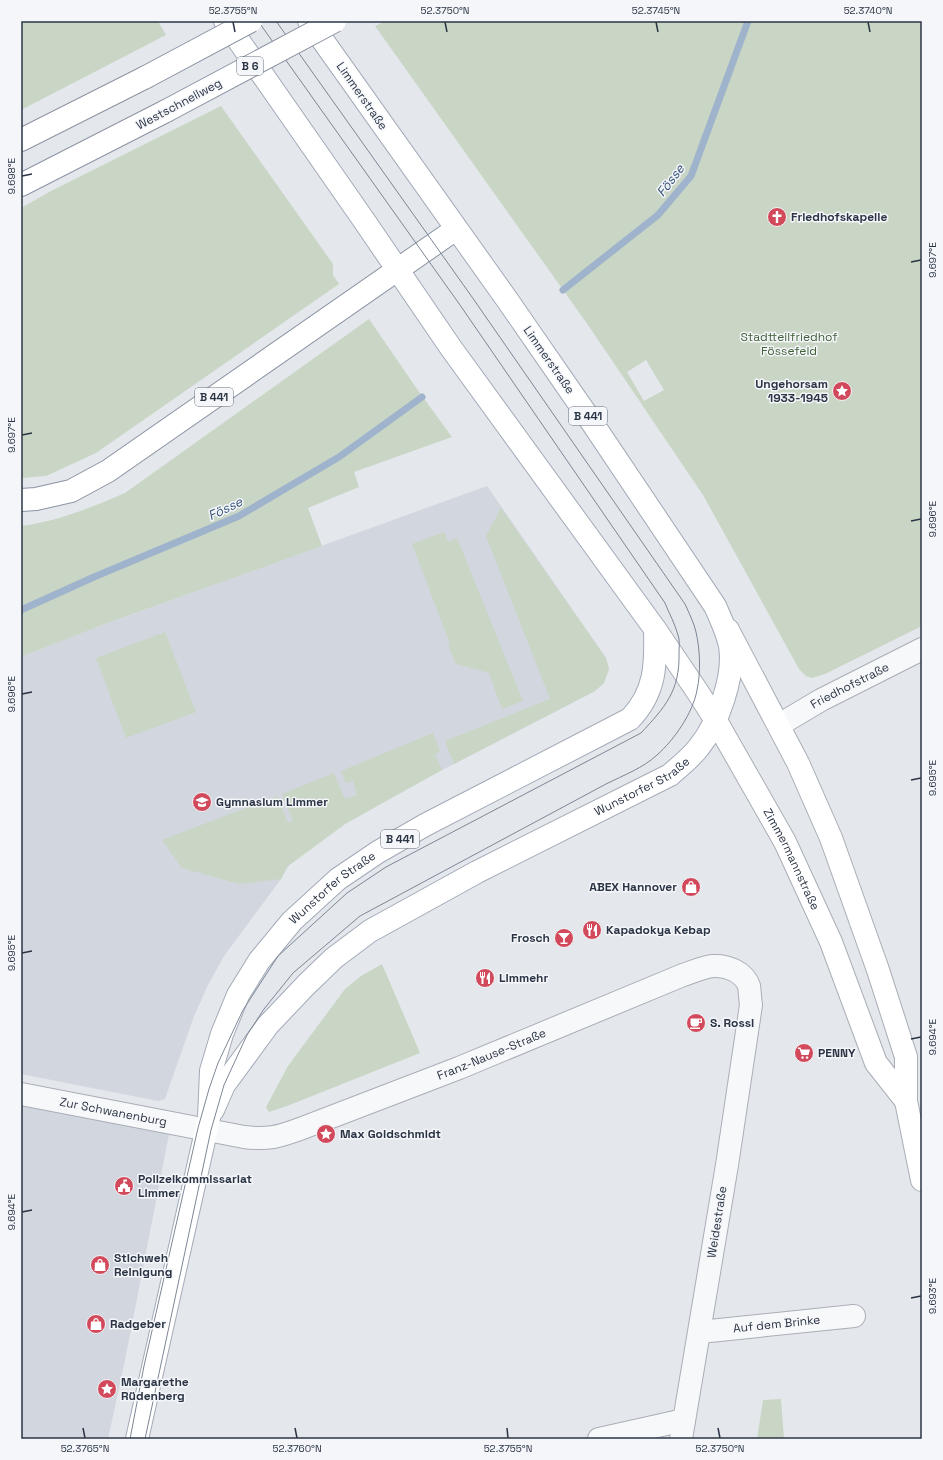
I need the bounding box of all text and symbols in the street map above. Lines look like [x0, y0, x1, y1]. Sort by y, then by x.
text: 52.3755°N [209, 4, 257, 17]
text: 52.3750°N [421, 4, 470, 17]
text: 52.3745°N [632, 4, 680, 17]
text: 52.3740°N [844, 4, 892, 17]
road number: B 6 [237, 57, 263, 75]
street label: Limmerstraße [333, 59, 391, 133]
street label: Westschnellweg [133, 75, 225, 133]
text: 9.698°E [5, 157, 18, 194]
water label: Fösse [653, 160, 689, 200]
church icon: Friedhofskapelle [766, 206, 788, 228]
place label: Friedhofskapelle [791, 209, 887, 225]
text: 9.697°E [926, 242, 939, 278]
street label: Limmerstraße [520, 323, 578, 397]
park label: Stadtteilfriedhof Fössefeld [740, 329, 838, 359]
place label: Ungehorsam 1933-1945 [755, 376, 828, 406]
place icon: Ungehorsam 1933-1945 [831, 380, 853, 402]
road number: B 441 [195, 388, 233, 406]
road number: B 441 [569, 407, 607, 425]
text: 9.697°E [5, 417, 18, 453]
water label: Fösse [205, 492, 246, 524]
text: 9.696°E [926, 500, 939, 537]
street label: Friedhofstraße [807, 659, 892, 712]
text: 9.696°E [5, 675, 18, 712]
street label: Wunstorfer Straße [592, 754, 693, 820]
text: 9.695°E [926, 760, 939, 796]
school or university icon: Gymnasium Limmer [191, 791, 213, 813]
place label: Gymnasium Limmer [216, 794, 328, 810]
street label: Zimmermannstraße [759, 805, 823, 913]
road number: B 441 [381, 830, 419, 848]
street label: Wunstorfer Straße [286, 848, 379, 928]
shop icon: ABEX Hannover [680, 876, 702, 898]
place label: ABEX Hannover [589, 879, 677, 895]
restaurant icon: Kapadokya Kebap [581, 919, 603, 941]
place label: Kapadokya Kebap [606, 922, 711, 938]
bar icon: Frosch [553, 927, 575, 949]
place label: Frosch [511, 930, 550, 946]
text: 9.695°E [5, 935, 18, 971]
restaurant icon: Limmehr [474, 967, 496, 989]
place label: Limmehr [499, 970, 549, 986]
cafe icon: S. Rossi [685, 1012, 707, 1034]
place label: S. Rossi [710, 1015, 754, 1031]
text: 9.694°E [926, 1018, 939, 1055]
street label: Franz-Nause-Straße [435, 1025, 548, 1084]
supermarket icon: PENNY [793, 1042, 815, 1064]
place label: PENNY [818, 1045, 856, 1061]
street label: Zur Schwanenburg [58, 1094, 168, 1130]
place icon: Max Goldschmidt [315, 1123, 337, 1145]
place label: Max Goldschmidt [340, 1126, 441, 1142]
place label: Polizeikommissariat Limmer [138, 1171, 252, 1201]
public building icon: Polizeikommissariat Limmer [113, 1175, 135, 1197]
street label: Weidestraße [703, 1185, 731, 1259]
text: 9.694°E [5, 1193, 18, 1230]
place label: Stichweh Reinigung [114, 1250, 172, 1280]
shop icon: Stichweh Reinigung [89, 1254, 111, 1276]
text: 9.693°E [926, 1278, 939, 1314]
street label: Auf dem Brinke [732, 1312, 821, 1337]
shop icon: Radgeber [85, 1313, 107, 1335]
place label: Radgeber [110, 1316, 166, 1332]
place label: Margarethe Rüdenberg [121, 1374, 189, 1404]
place icon: Margarethe Rüdenberg [96, 1378, 118, 1400]
text: 52.3765°N [61, 1442, 109, 1455]
text: 52.3760°N [272, 1442, 322, 1455]
text: 52.3755°N [484, 1442, 532, 1455]
text: 52.3750°N [696, 1442, 745, 1455]

